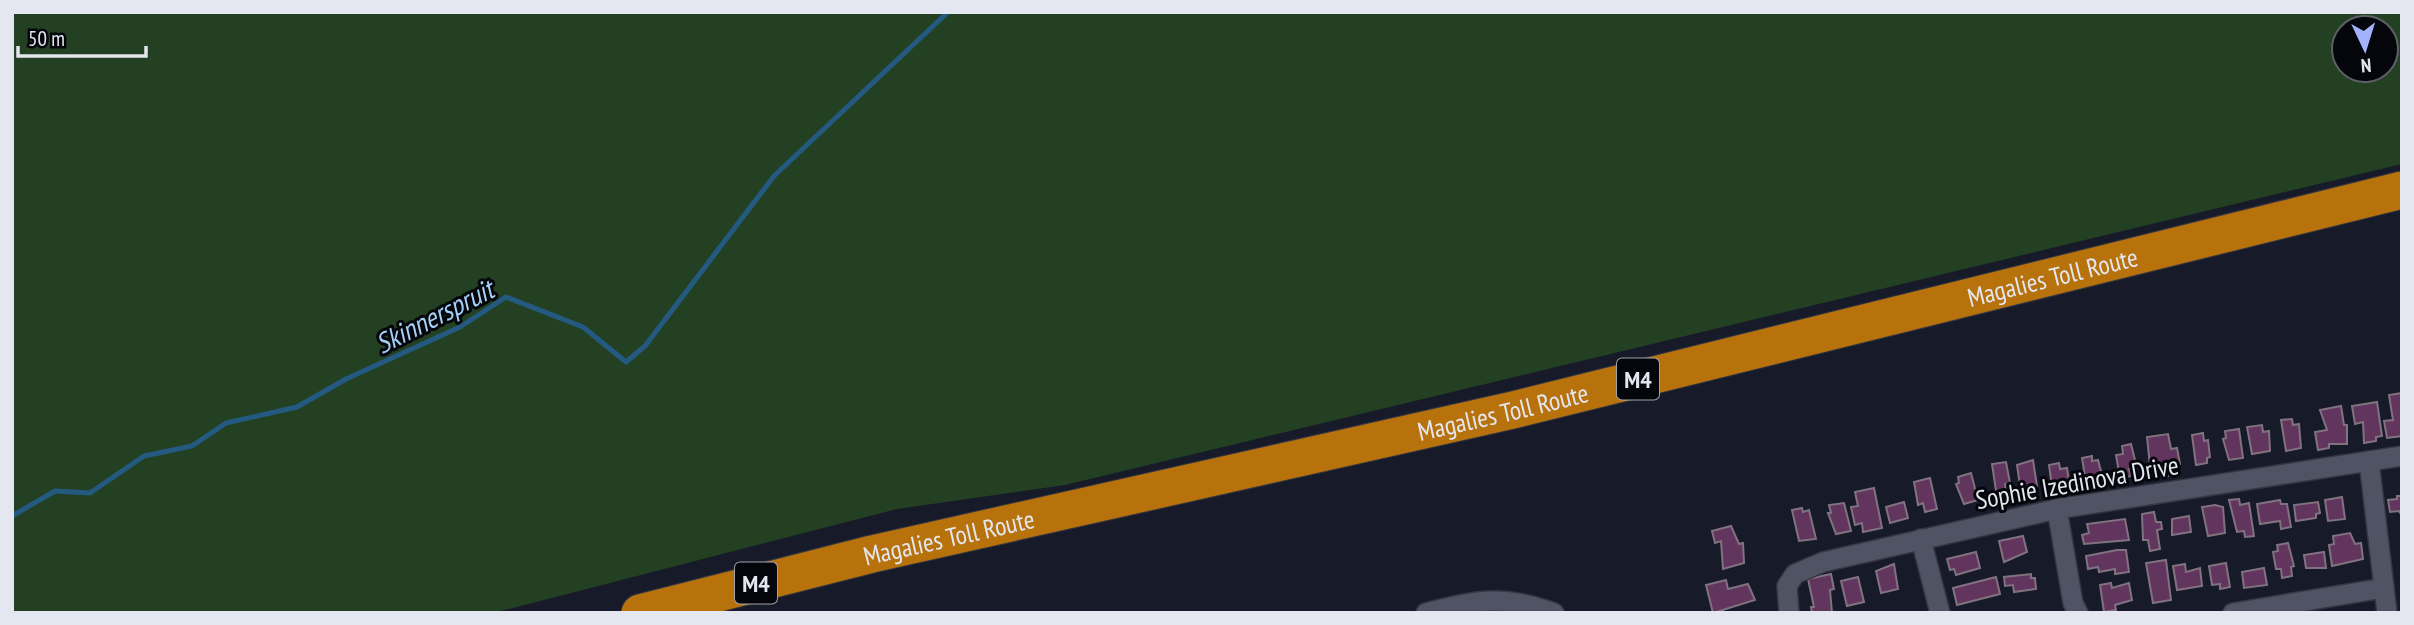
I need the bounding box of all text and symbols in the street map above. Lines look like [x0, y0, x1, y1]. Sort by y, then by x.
scale bar [18, 14, 145, 58]
north arrow [2330, 14, 2400, 84]
text: 50 m [28, 25, 65, 52]
text: N [2360, 54, 2372, 78]
street label: Magalies Toll Route [1964, 240, 2141, 313]
water label: Skinnerspruit [369, 269, 502, 362]
road number: M4 [1617, 358, 1659, 400]
street label: Magalies Toll Route [1414, 376, 1591, 447]
street label: Sophie Izedinova Drive [1973, 448, 2181, 516]
street label: Magalies Toll Route [860, 502, 1037, 572]
road number: M4 [735, 562, 777, 604]

